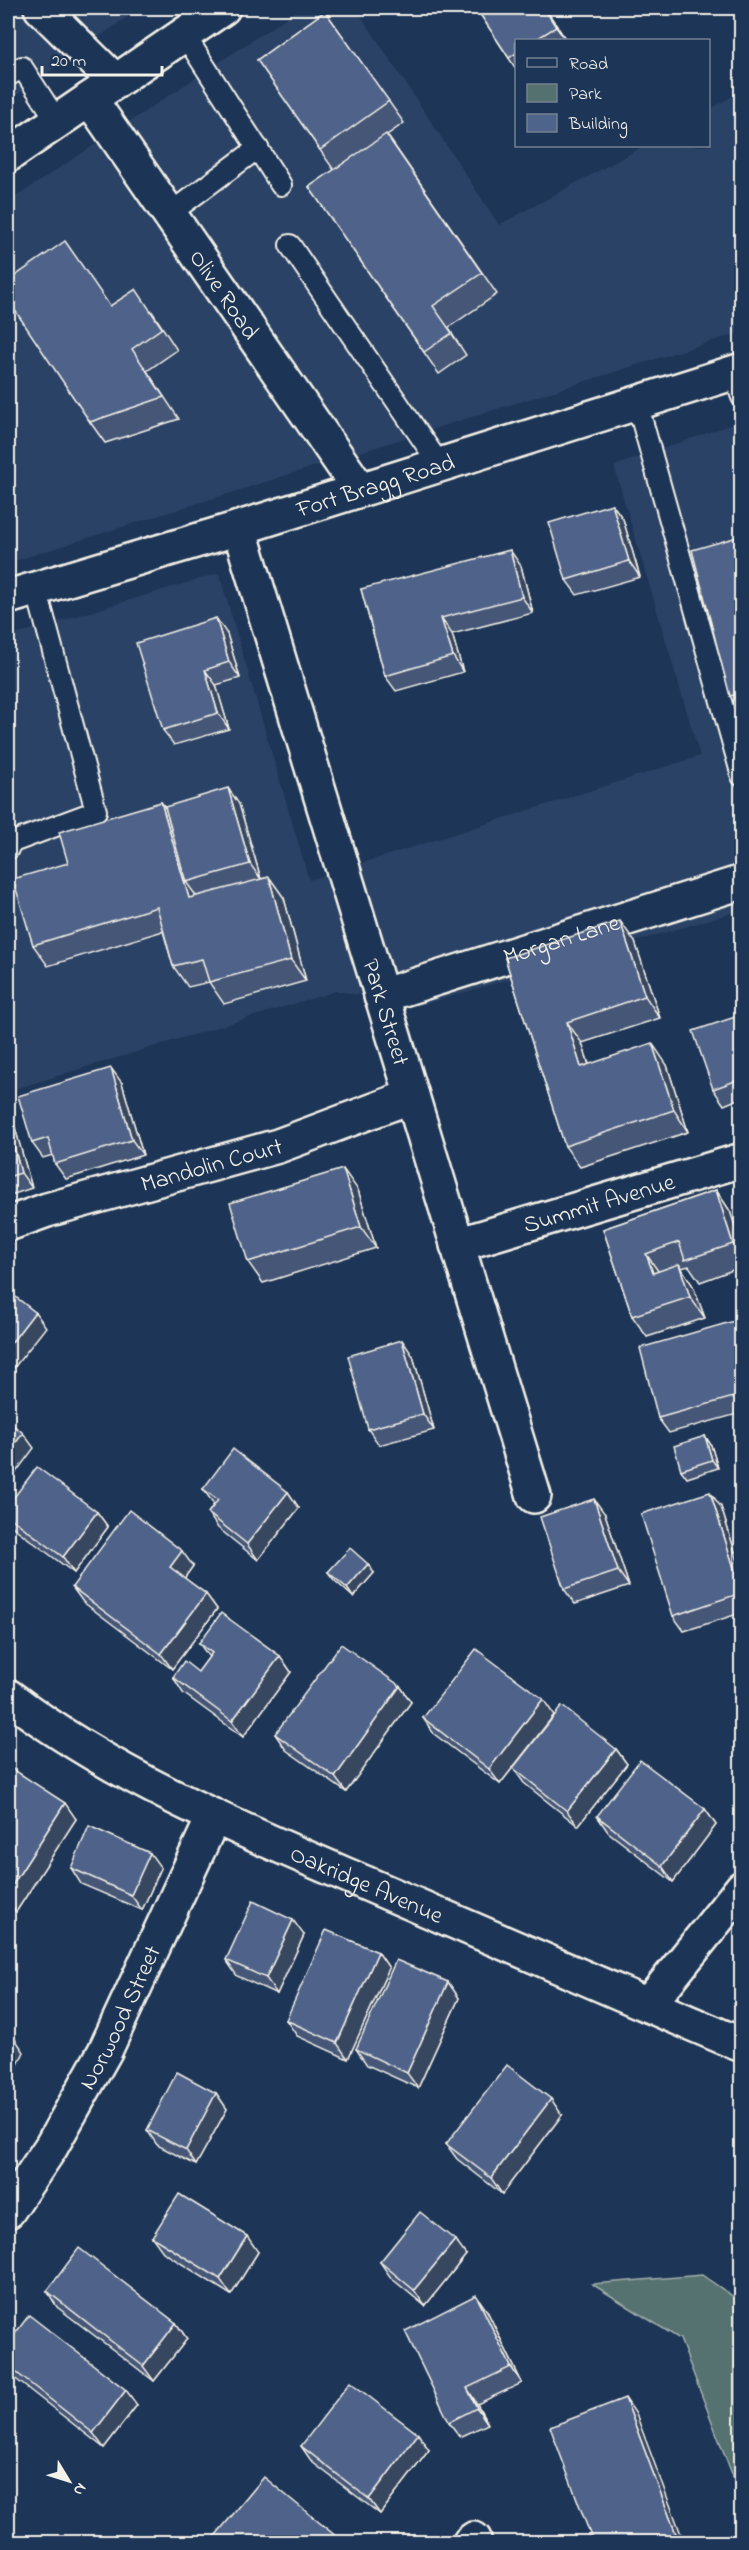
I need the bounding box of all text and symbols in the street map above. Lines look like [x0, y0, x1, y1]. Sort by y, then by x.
scale bar [42, 39, 162, 77]
legend [515, 39, 710, 147]
text: 20 m [51, 49, 86, 75]
text: Road [569, 52, 608, 78]
text: Park [569, 82, 602, 108]
text: Building [568, 112, 628, 139]
street label: Olive Road [179, 243, 267, 348]
street label: Fort Bragg Road [292, 446, 460, 529]
street label: Morgan Lane [499, 907, 625, 976]
street label: Park Street [351, 955, 417, 1070]
street label: Mandolin Court [137, 1131, 287, 1203]
street label: Summit Avenue [520, 1166, 680, 1244]
street label: Oakridge Avenue [284, 1838, 448, 1935]
street label: Norwood Street [72, 1940, 172, 2097]
north arrow [39, 2451, 99, 2511]
text: N [66, 2477, 92, 2501]

